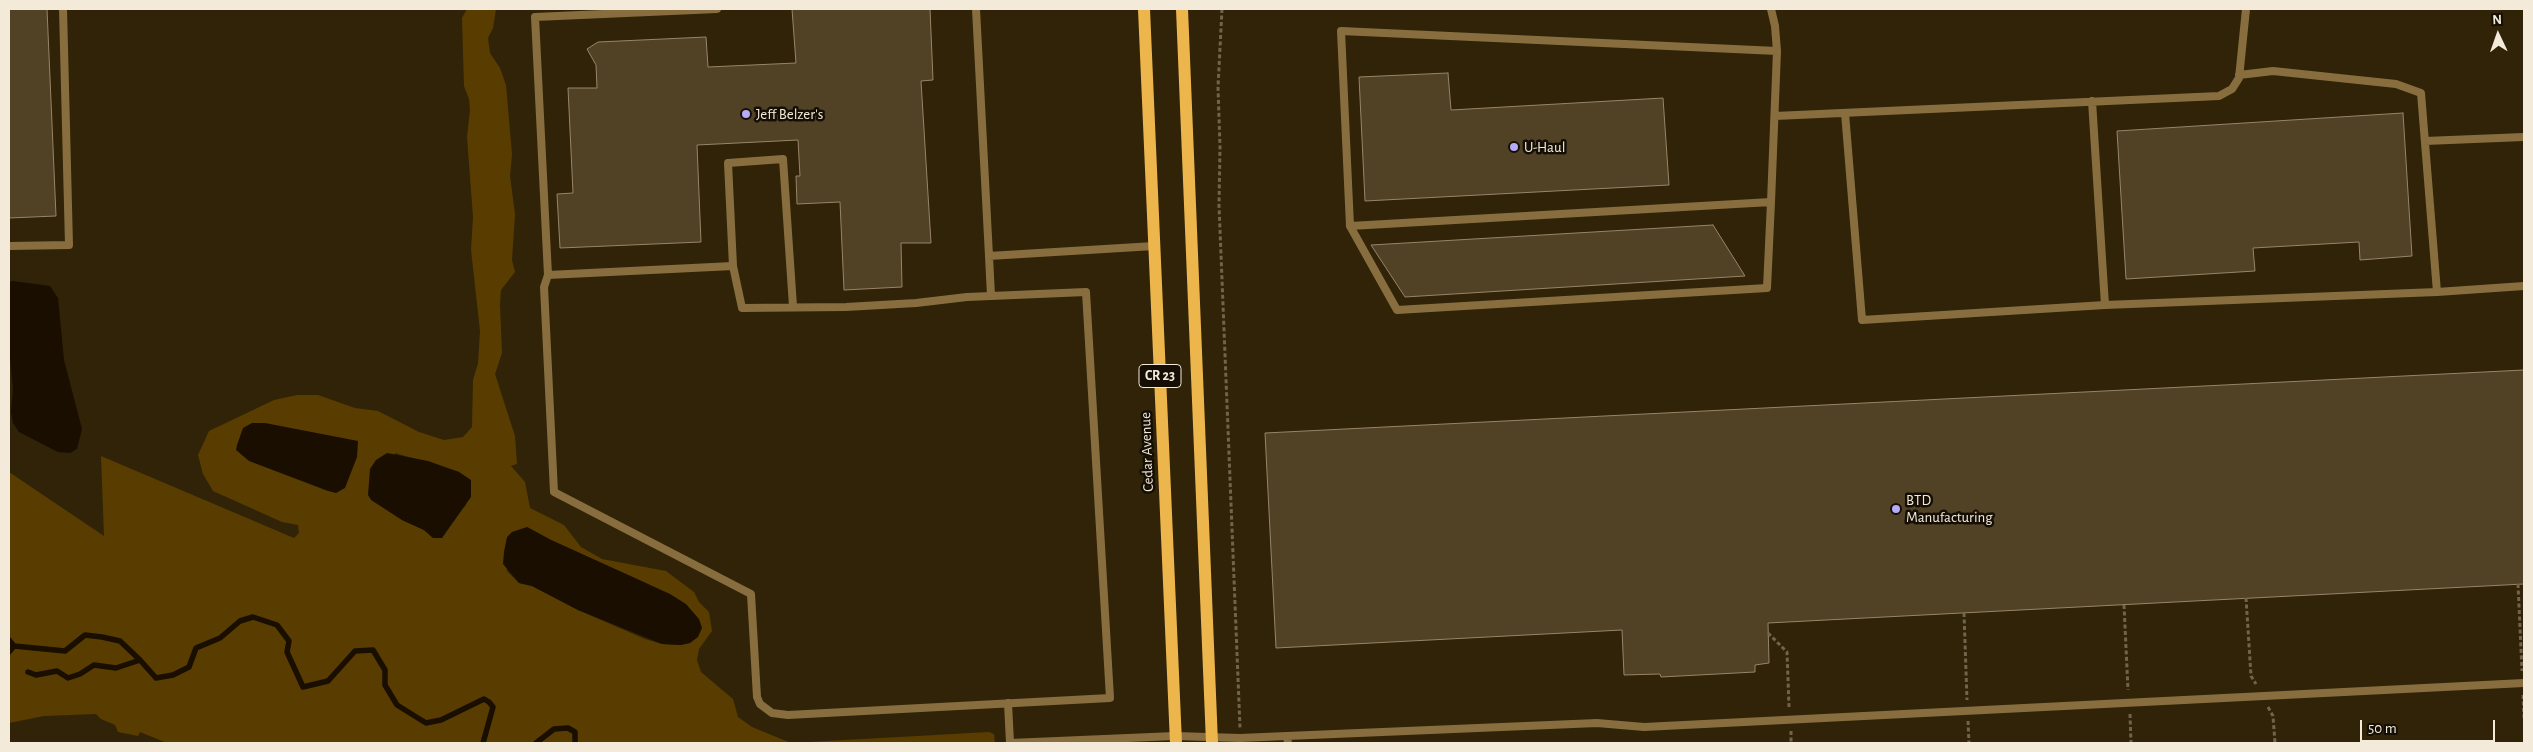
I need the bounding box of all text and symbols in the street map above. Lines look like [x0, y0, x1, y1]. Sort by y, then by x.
north arrow [2473, 10, 2523, 60]
text: N [2492, 13, 2502, 27]
place label: Jeff Belzer's [756, 105, 823, 123]
marker: Jeff Belzer's [740, 108, 752, 120]
place label: U-Haul [1524, 138, 1565, 156]
marker: U-Haul [1508, 141, 1520, 153]
road number: CR 23 [1139, 364, 1181, 388]
street label: Cedar Avenue [1137, 412, 1157, 492]
place label: BTD Manufacturing [1906, 491, 1993, 526]
marker: BTD Manufacturing [1890, 503, 1902, 515]
scale bar [2363, 710, 2498, 742]
text: 50 m [2368, 721, 2397, 736]

